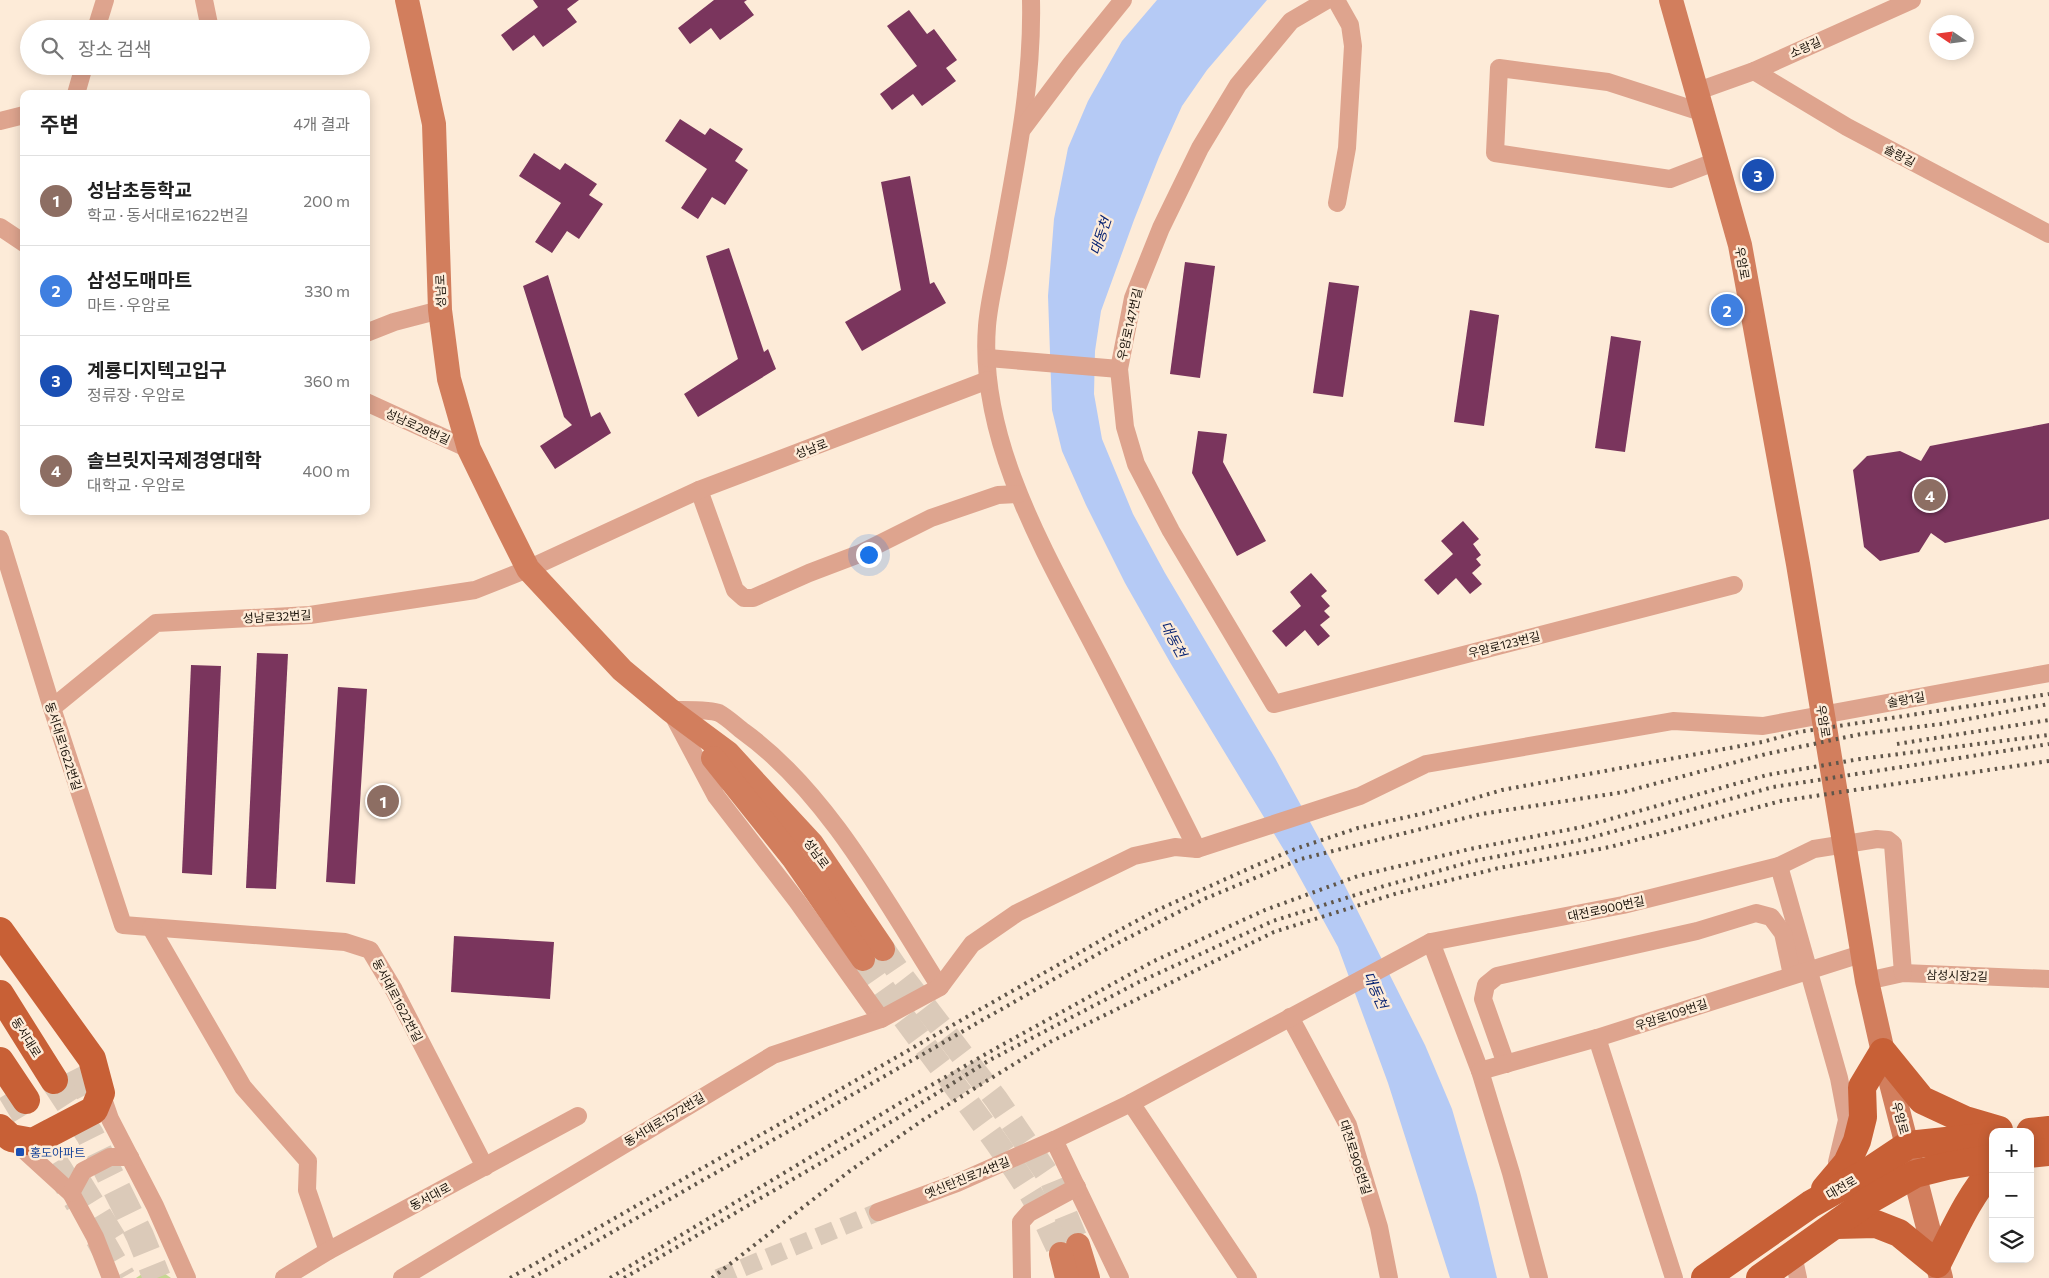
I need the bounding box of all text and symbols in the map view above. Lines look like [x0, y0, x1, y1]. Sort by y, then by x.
north arrow [1929, 15, 1974, 60]
search box [20, 20, 370, 75]
icon: search [38, 34, 66, 62]
street label: 소랑길 [1787, 34, 1823, 60]
text: 장소 검색 [78, 37, 152, 60]
text: 주변 [40, 111, 79, 136]
text: 4개 결과 [293, 114, 350, 133]
street label: 솔랑길 [1882, 141, 1918, 169]
pin: 3 [1742, 156, 1774, 194]
text: 성남초등학교 [87, 178, 192, 201]
text: 1 [52, 191, 60, 210]
text: 200 m [303, 191, 350, 210]
text: 학교 · 동서대로1622번길 [87, 205, 249, 224]
water label: 대동천 [1086, 214, 1114, 257]
street label: 우암로 [1733, 245, 1753, 281]
text: 삼성도매마트 [87, 268, 192, 291]
street label: 성남로 [432, 274, 448, 308]
text: 2 [51, 281, 61, 300]
text: 330 m [304, 281, 350, 300]
street label: 우암로147번길 [1114, 287, 1144, 361]
pin: 2 [1711, 291, 1743, 329]
text: 마트 · 우암로 [87, 295, 171, 314]
text: 계룡디지텍고입구 [87, 358, 227, 381]
text: 3 [51, 371, 61, 390]
text: 360 m [304, 371, 350, 390]
text: 정류장 · 우암로 [87, 385, 185, 404]
street label: 성남로28번길 [384, 406, 452, 446]
street label: 성남로 [793, 436, 829, 460]
text: 솔브릿지국제경영대학 [87, 448, 262, 471]
text: 4 [51, 461, 61, 480]
text: 400 m [302, 461, 350, 480]
text: 대학교 · 우암로 [87, 475, 185, 494]
pin: 4 [1914, 476, 1946, 514]
your location [856, 542, 882, 568]
street label: 성남로32번길 [242, 607, 312, 625]
water label: 대동천 [1157, 618, 1191, 661]
street label: 우암로123번길 [1466, 628, 1542, 660]
street label: 솔랑1길 [1886, 689, 1926, 709]
street label: 동서대로1622번길 [43, 700, 85, 792]
street label: 우암로 [1814, 704, 1834, 738]
pin: 1 [367, 782, 399, 820]
street label: 성남로 [802, 835, 832, 871]
street label: 대전로900번길 [1566, 893, 1646, 923]
street label: 동서대로1622번길 [370, 956, 426, 1044]
street label: 삼성시장2길 [1926, 967, 1988, 983]
water label: 대동천 [1360, 969, 1392, 1012]
street label: 우암로109번길 [1633, 996, 1709, 1032]
street label: 동서대로 [9, 1015, 45, 1059]
street label: 동서대로1572번길 [621, 1089, 707, 1149]
street label: 우암로 [1890, 1100, 1912, 1136]
street label: 대전로906번길 [1337, 1118, 1375, 1196]
map controls [1989, 1128, 2034, 1263]
button: + [1989, 1128, 2034, 1173]
place label: 홍도아파트 [30, 1145, 85, 1159]
marker: 홍도아파트 [14, 1146, 26, 1158]
street label: 옛신탄진로74번길 [923, 1154, 1011, 1200]
street label: 대전로 [1823, 1173, 1859, 1201]
button: − [1989, 1173, 2034, 1218]
street label: 동서대로 [407, 1179, 453, 1213]
button: layers [1989, 1218, 2034, 1263]

